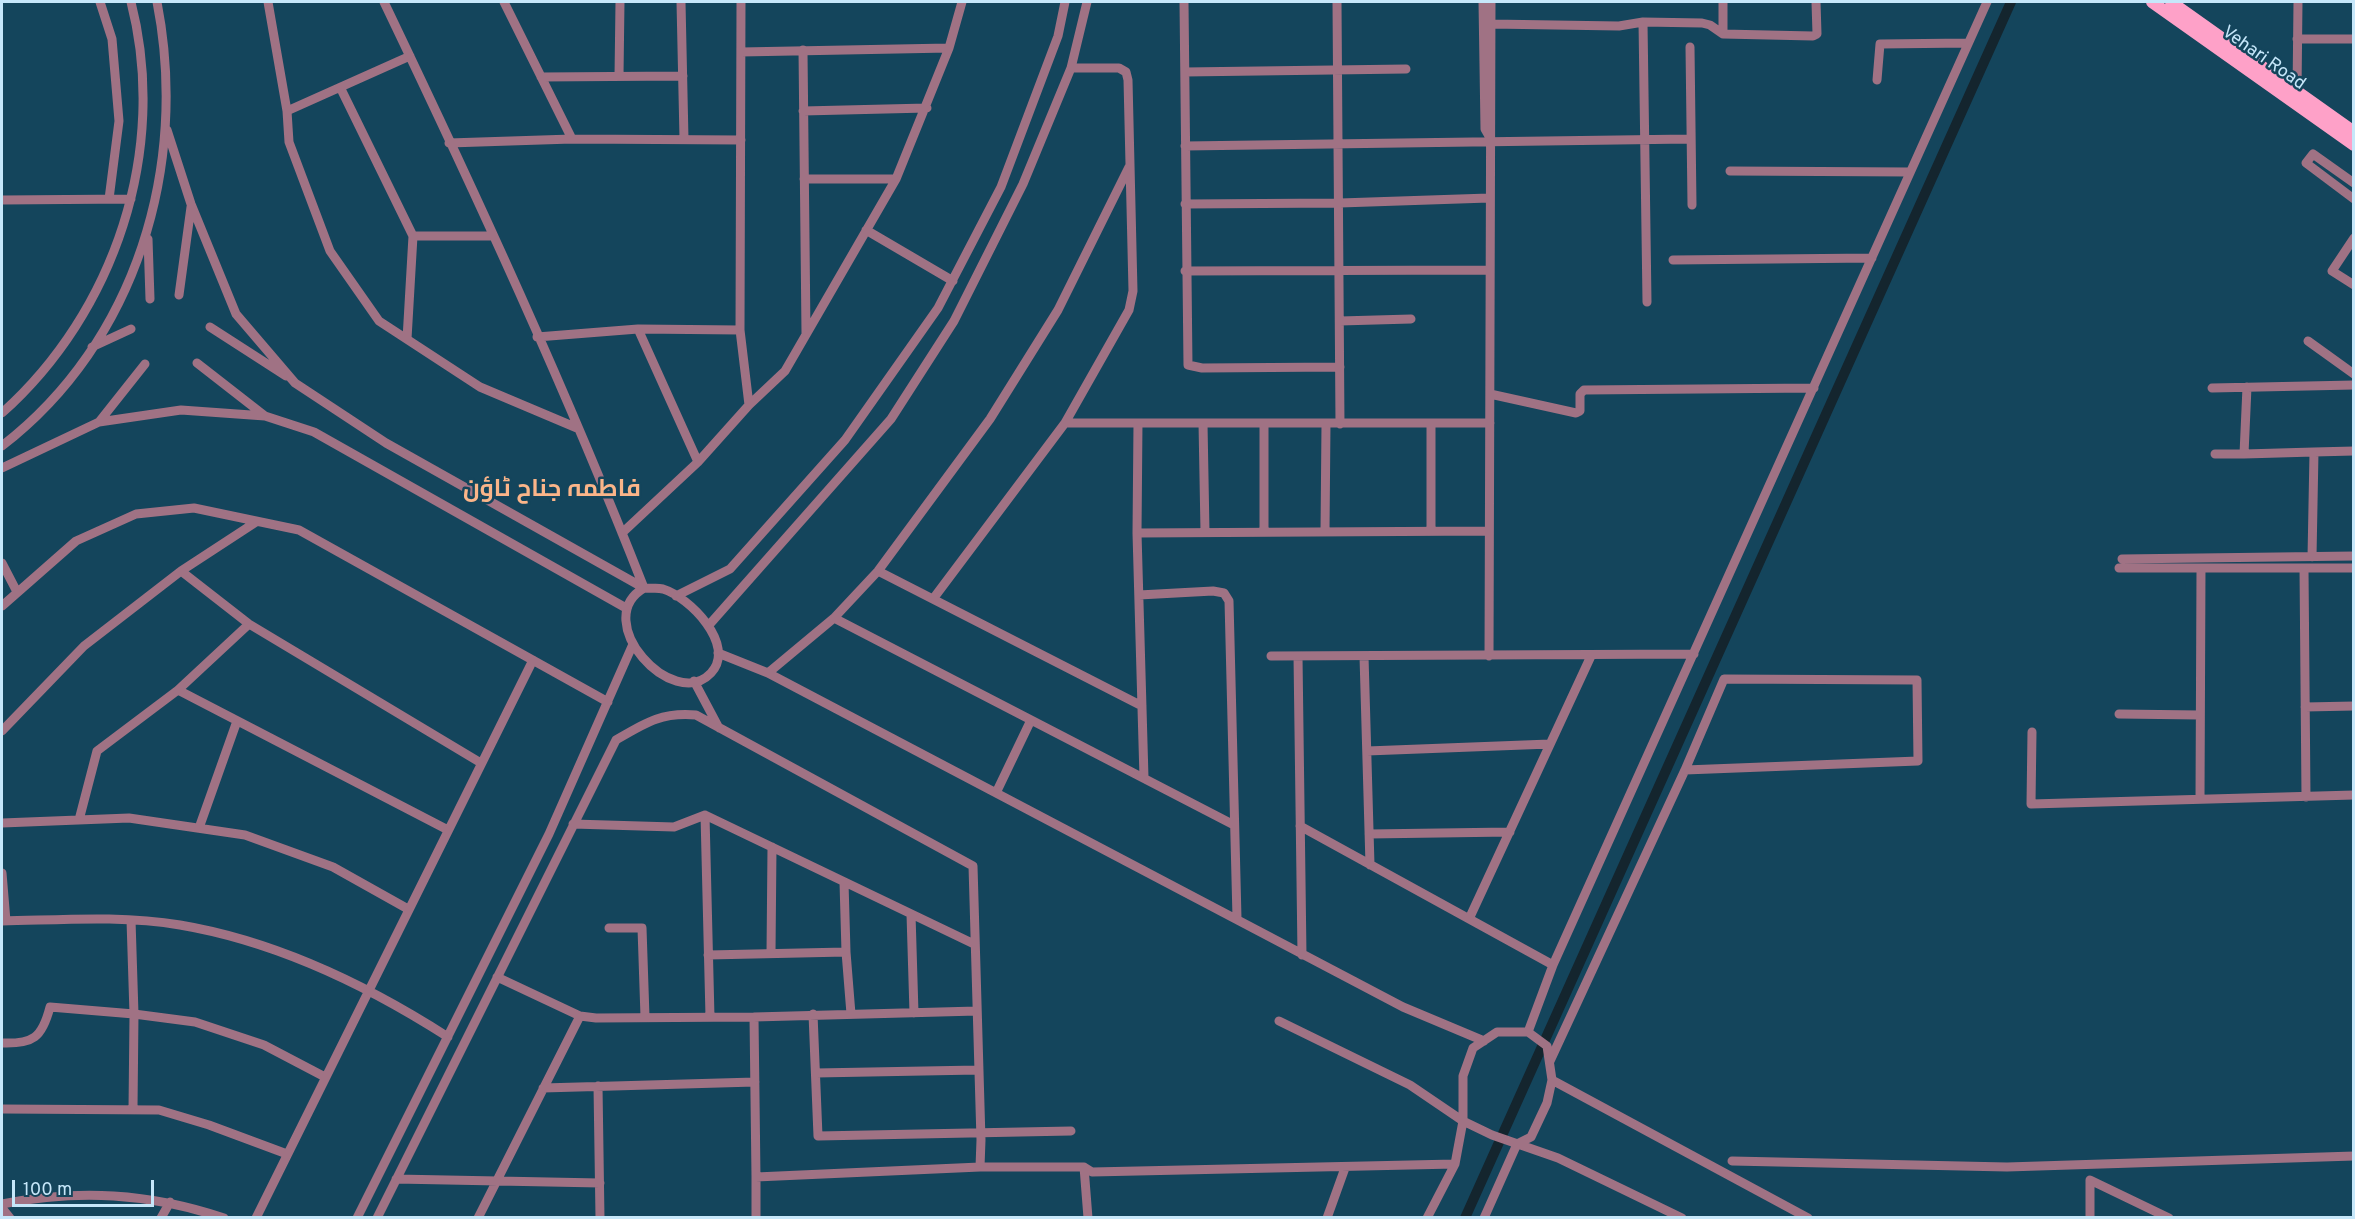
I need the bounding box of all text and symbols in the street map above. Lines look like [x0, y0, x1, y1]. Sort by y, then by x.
street label: Vehari Road [2217, 22, 2309, 96]
district label: فاطمہ جناح ٹاؤن [463, 477, 641, 505]
scale bar [15, 1168, 158, 1206]
text: 100 m [23, 1179, 72, 1202]

